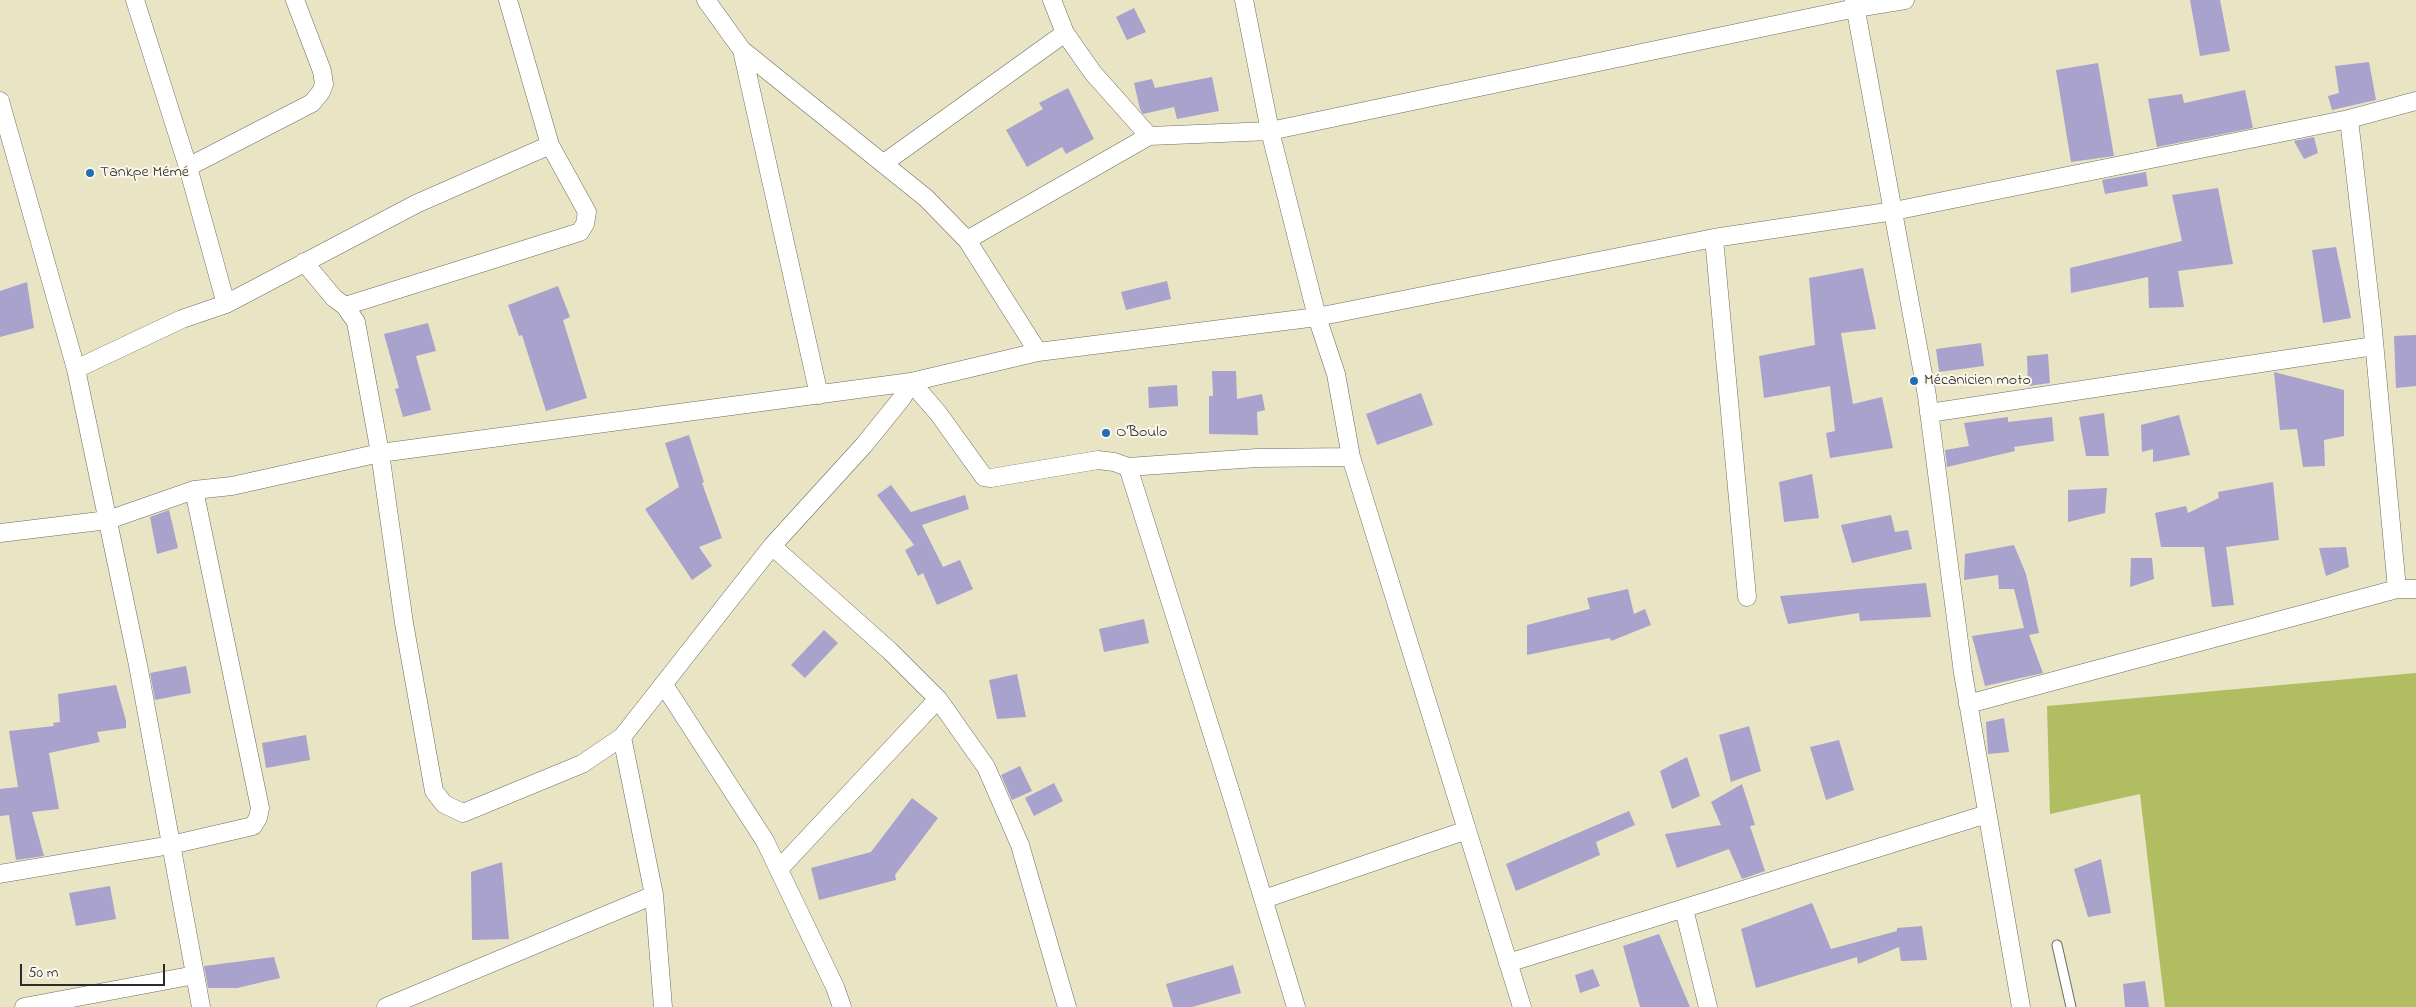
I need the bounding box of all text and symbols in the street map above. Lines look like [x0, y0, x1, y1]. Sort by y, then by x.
place label: Tankpe Mémé [100, 163, 189, 183]
marker: Tankpe Mémé [84, 167, 96, 179]
place label: Mécanicien moto [1924, 371, 2031, 391]
marker: Mécanicien moto [1908, 375, 1920, 387]
place label: O'Boulo [1116, 423, 1167, 443]
marker: O'Boulo [1100, 427, 1112, 439]
scale bar [22, 954, 168, 986]
text: 50 m [28, 962, 58, 984]

